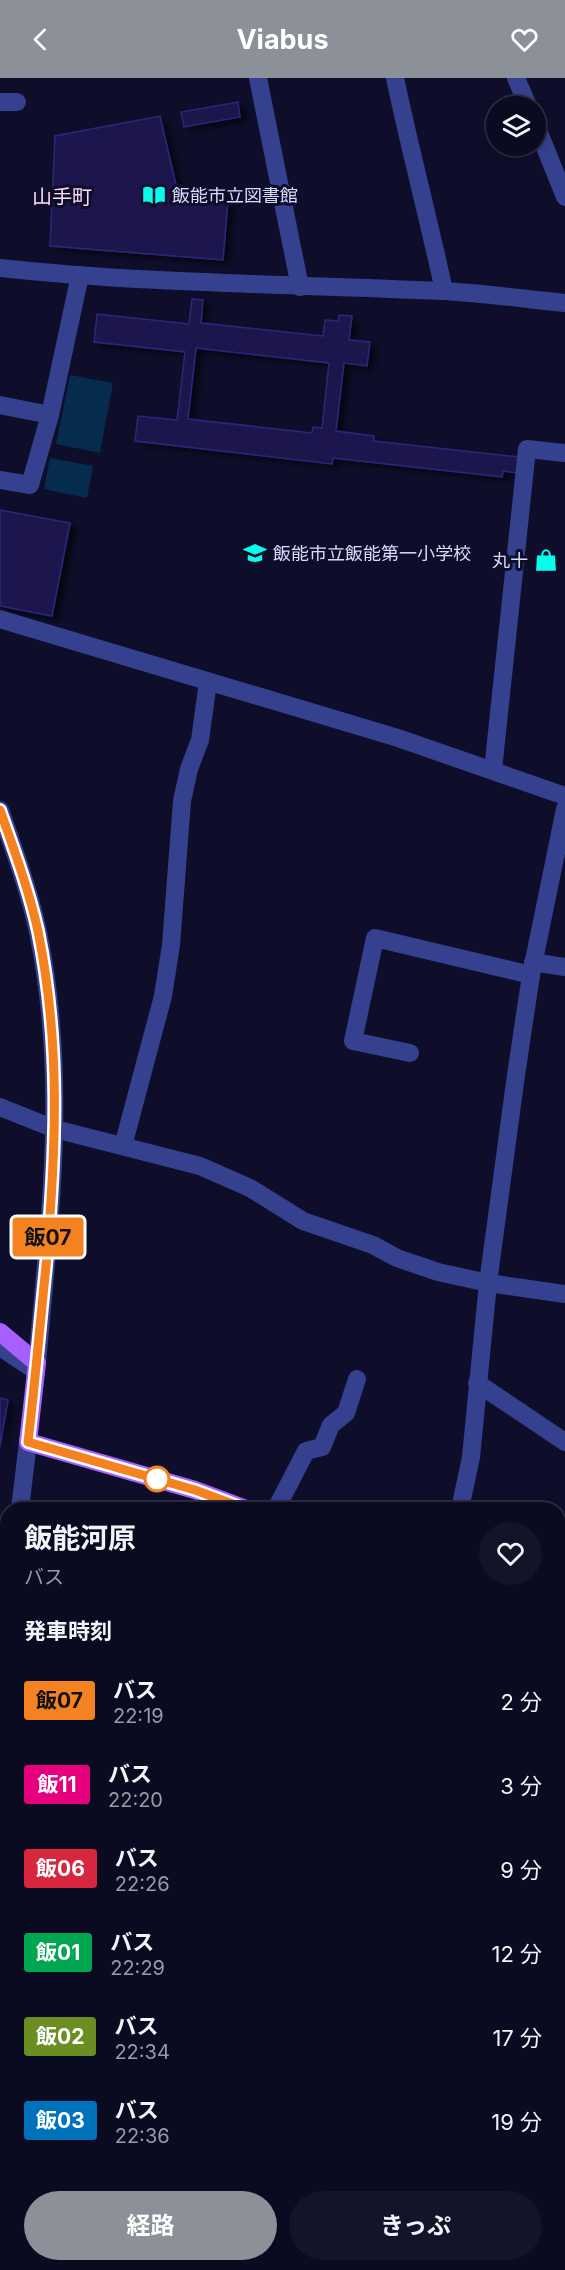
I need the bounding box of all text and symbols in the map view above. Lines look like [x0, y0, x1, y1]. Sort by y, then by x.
icon: back [24, 23, 57, 56]
text: Viabus [236, 23, 329, 56]
icon: heart [508, 23, 541, 56]
map controls [486, 96, 546, 156]
button: layers [486, 96, 546, 156]
library icon: 飯能市立図書館 [141, 182, 167, 208]
district label: 山手町 [32, 185, 92, 209]
place label: 飯能市立図書館 [172, 185, 298, 206]
school or university icon: 飯能市立飯能第一小学校 [242, 540, 268, 566]
place label: 飯能市立飯能第一小学校 [273, 543, 471, 564]
shop icon: 丸十 [533, 547, 559, 573]
place label: 丸十 [492, 550, 528, 571]
line badge: 飯07 [14, 1218, 82, 1256]
text: 飯07 [25, 1225, 71, 1250]
unlabelled marker [144, 1466, 170, 1492]
text: 飯能河原 [24, 1521, 136, 1555]
button: heart [479, 1522, 542, 1585]
text: バス [24, 1565, 64, 1589]
text: 発車時刻 [24, 1618, 112, 1644]
text: バス [113, 1677, 157, 1703]
text: 飯07 [36, 1688, 83, 1713]
text: 2 分 [500, 1689, 542, 1715]
text: 22:19 [113, 1704, 164, 1728]
text: バス [108, 1761, 152, 1787]
text: 飯11 [37, 1772, 77, 1797]
text: 3 分 [500, 1773, 542, 1799]
text: 22:20 [108, 1788, 163, 1812]
text: バス [115, 1845, 159, 1871]
text: 飯06 [36, 1856, 85, 1881]
text: 9 分 [500, 1857, 542, 1883]
text: 22:26 [115, 1872, 170, 1896]
text: バス [110, 1929, 154, 1955]
text: 飯01 [36, 1940, 80, 1965]
text: 12 分 [491, 1941, 542, 1967]
text: 22:29 [110, 1956, 165, 1980]
text: バス [114, 2013, 158, 2039]
text: 飯02 [36, 2024, 84, 2049]
text: 17 分 [492, 2025, 542, 2051]
text: 22:34 [114, 2040, 170, 2064]
text: バス [115, 2097, 159, 2123]
text: 飯03 [36, 2108, 85, 2133]
text: 19 分 [491, 2109, 542, 2135]
text: 22:36 [115, 2124, 170, 2148]
button: 経路 [24, 2191, 277, 2260]
button: きっぷ [289, 2191, 542, 2260]

